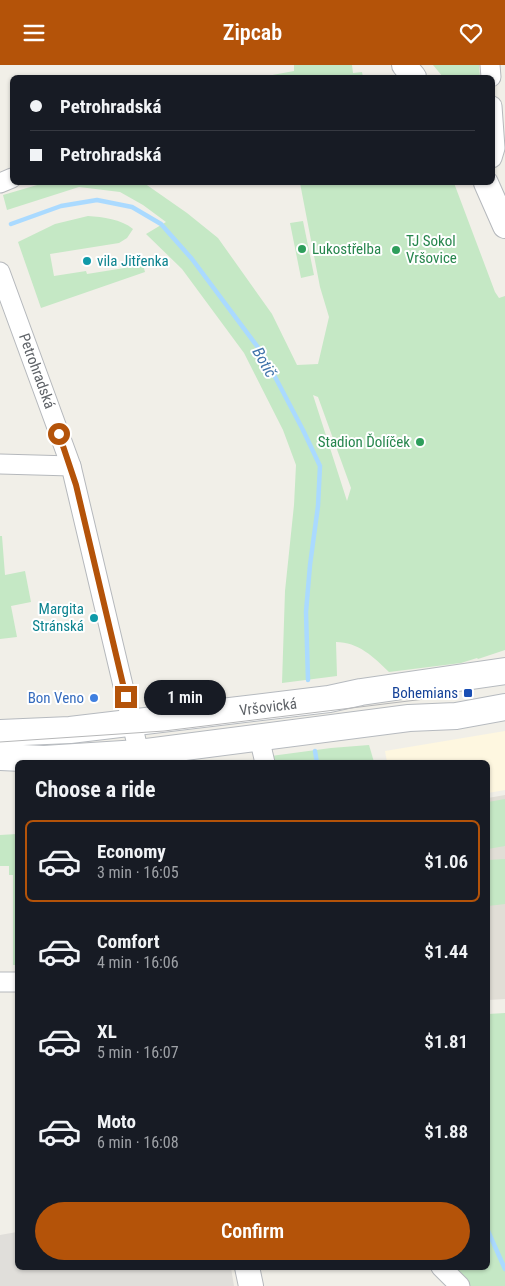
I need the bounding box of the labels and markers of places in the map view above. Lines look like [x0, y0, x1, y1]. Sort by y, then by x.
place label: TJ Sokol Vršovice [406, 232, 457, 267]
place label: Lukostřelba [312, 240, 381, 258]
marker: Lukostřelba [296, 243, 308, 255]
marker: TJ Sokol Vršovice [390, 244, 402, 256]
place label: vila Jitřenka [97, 252, 169, 270]
marker: vila Jitřenka [81, 255, 93, 267]
place label: Stadion Ďolíček [318, 433, 410, 451]
marker: Stadion Ďolíček [414, 436, 426, 448]
place label: Margita Stránská [32, 600, 84, 635]
marker: Margita Stránská [88, 612, 100, 624]
place label: Bohemians [392, 684, 458, 702]
marker: Bohemians [462, 687, 474, 699]
place label: Bon Veno [28, 689, 84, 707]
marker: Bon Veno [88, 692, 100, 704]

